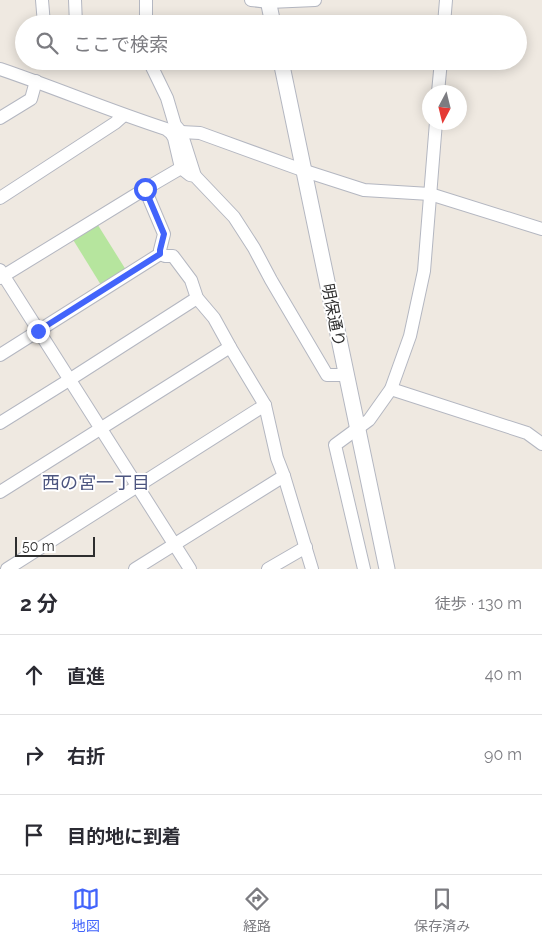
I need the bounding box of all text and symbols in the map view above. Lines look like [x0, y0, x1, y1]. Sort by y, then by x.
search box [15, 15, 527, 70]
icon: search [33, 29, 61, 57]
text: ここで検索 [73, 33, 168, 55]
north arrow [422, 85, 467, 130]
route start [134, 178, 157, 201]
street label: 明保通り [318, 282, 349, 348]
route end [27, 320, 50, 343]
district label: 西の宮一丁目 [42, 472, 150, 493]
scale bar [15, 534, 95, 557]
text: 50 m [22, 538, 55, 554]
text: 2 分 [20, 591, 58, 616]
text: 徒歩 · 130 m [435, 594, 522, 613]
icon: ahead [20, 661, 48, 689]
text: 直進 [67, 665, 105, 687]
text: 40 m [485, 665, 522, 684]
icon: right [20, 741, 48, 769]
text: 右折 [67, 745, 105, 767]
text: 90 m [484, 745, 522, 764]
icon: arrive [20, 821, 48, 849]
text: 目的地に到着 [67, 825, 181, 847]
tab: 地図 [72, 885, 100, 935]
tab: 経路 [243, 885, 271, 935]
tab: 保存済み [414, 885, 470, 935]

